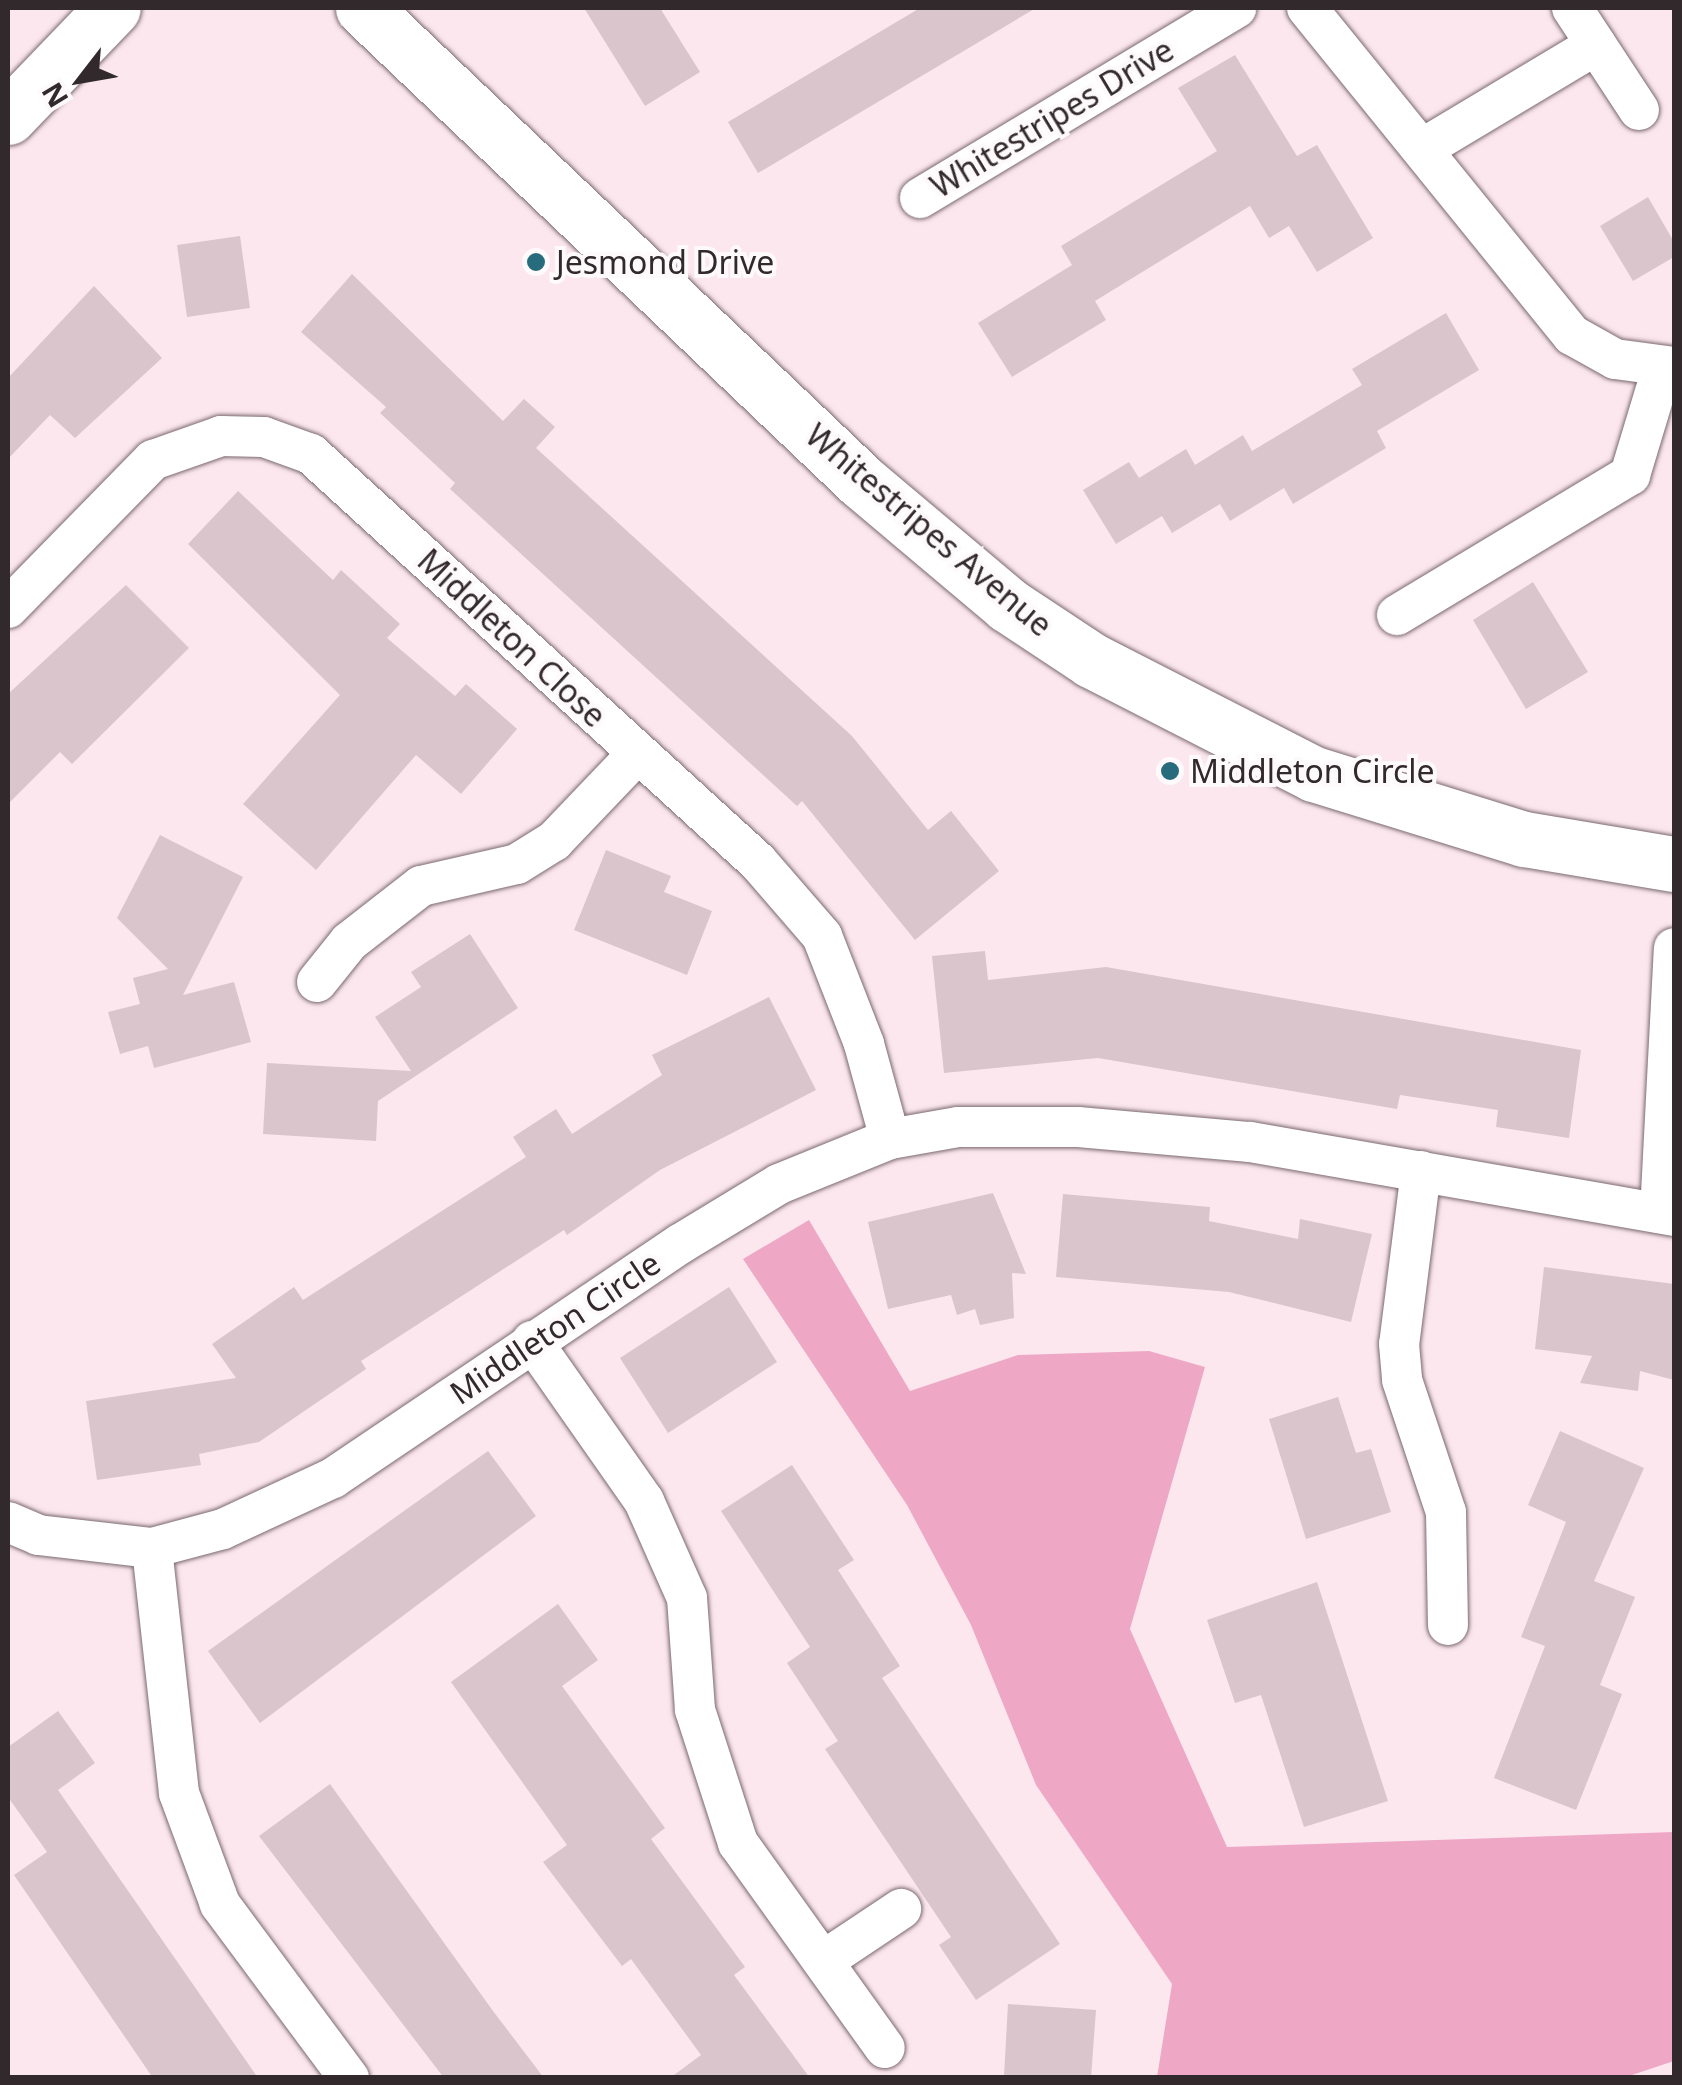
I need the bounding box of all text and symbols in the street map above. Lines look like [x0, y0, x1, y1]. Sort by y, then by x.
north arrow [30, 30, 130, 130]
street label: Whitestripes Drive [924, 30, 1180, 206]
text: N [32, 76, 76, 115]
place label: Jesmond Drive [556, 243, 774, 281]
marker: Jesmond Drive [525, 251, 547, 273]
street label: Whitestripes Avenue [798, 416, 1060, 644]
street label: Middleton Close [410, 541, 614, 735]
place label: Middleton Circle [1190, 752, 1435, 790]
marker: Middleton Circle [1159, 760, 1181, 782]
street label: Middleton Circle [443, 1244, 667, 1412]

